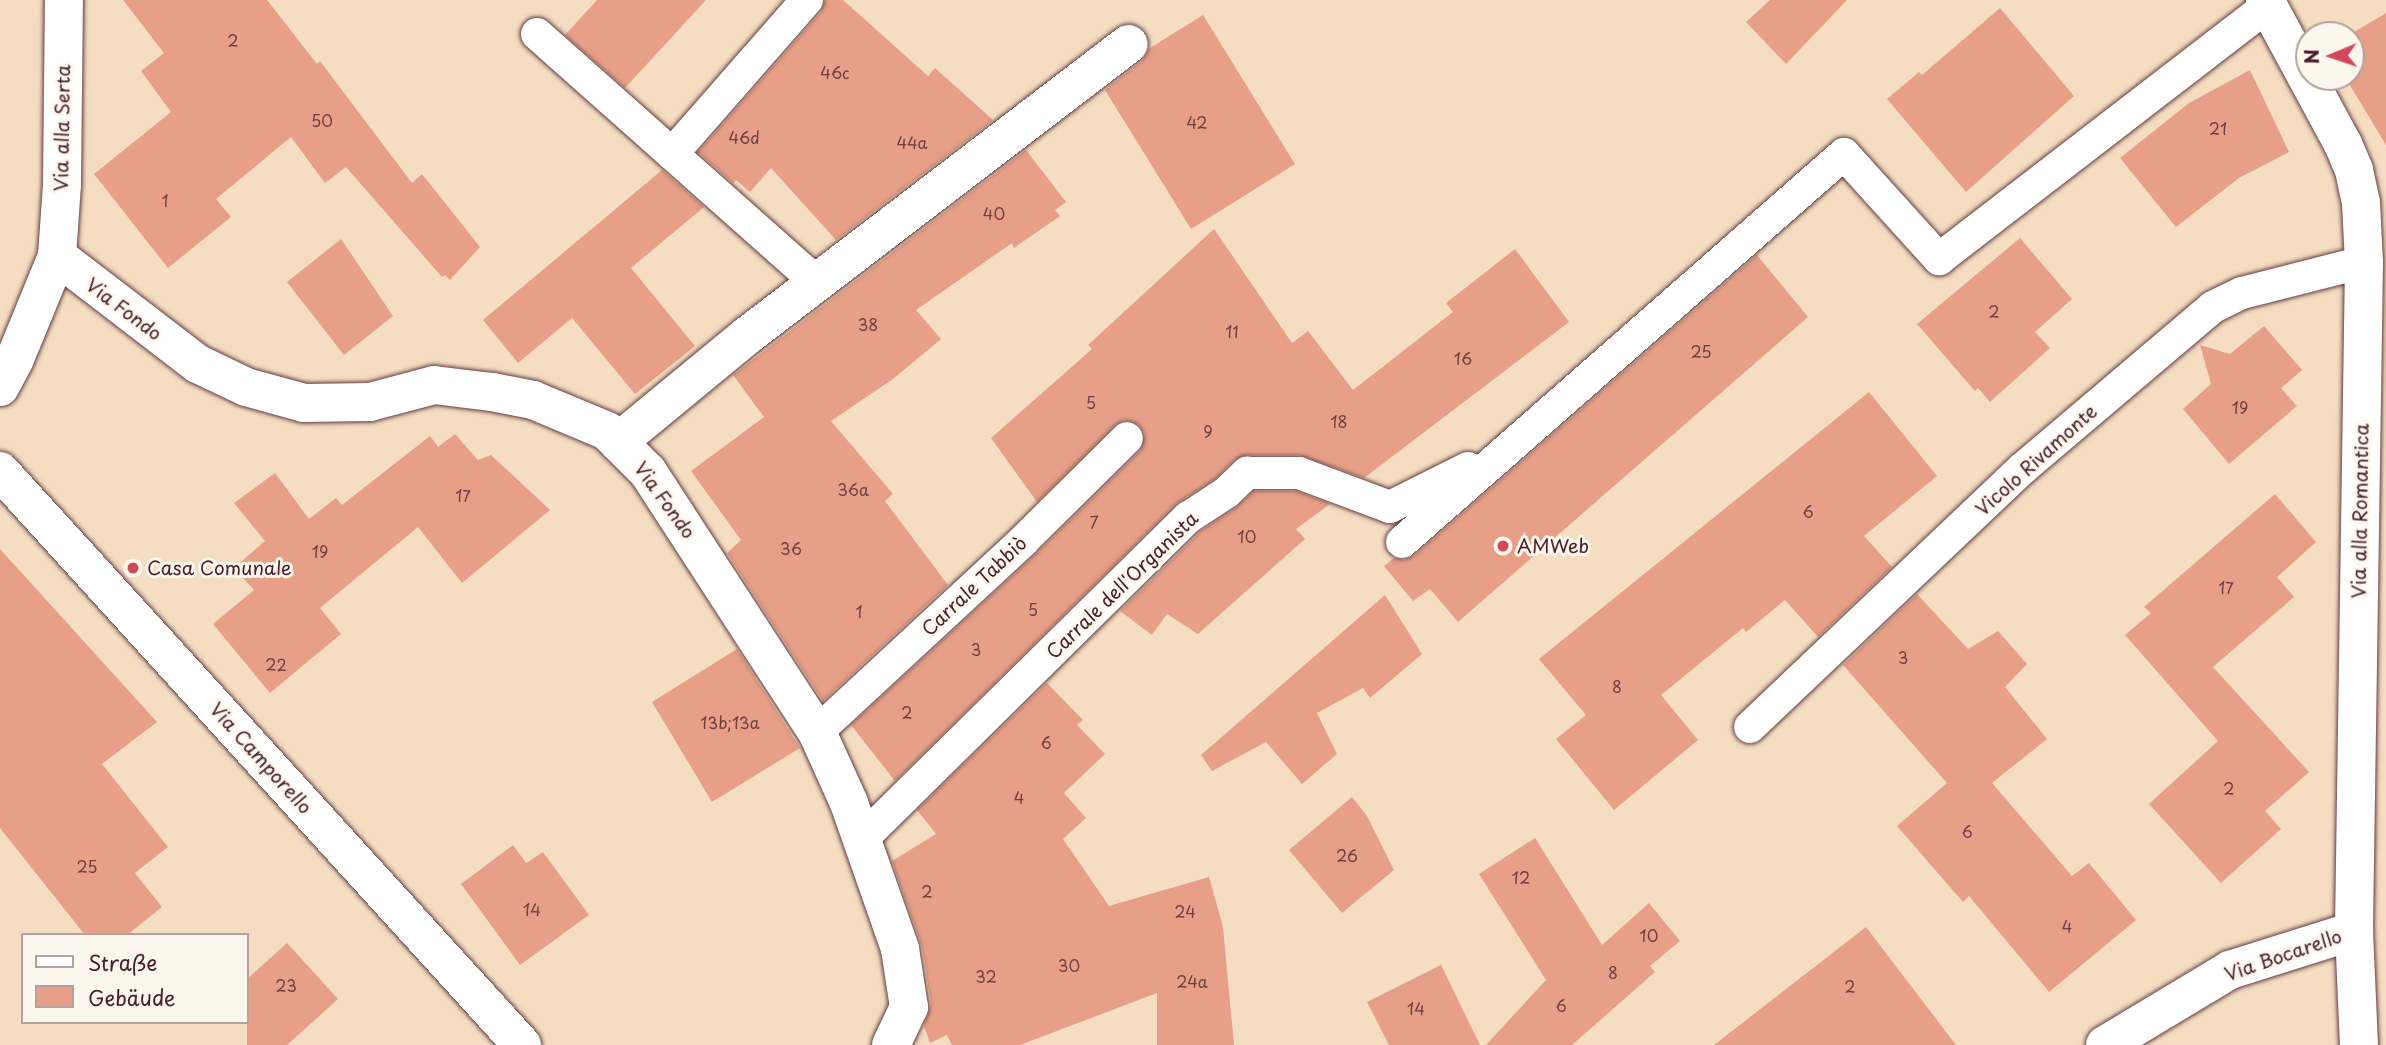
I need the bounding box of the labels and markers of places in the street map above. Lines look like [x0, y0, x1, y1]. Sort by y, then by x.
place label: AMWeb [1517, 535, 1589, 557]
marker: AMWeb [1495, 538, 1511, 554]
place label: Casa Comunale [147, 557, 291, 579]
marker: Casa Comunale [125, 560, 141, 576]

